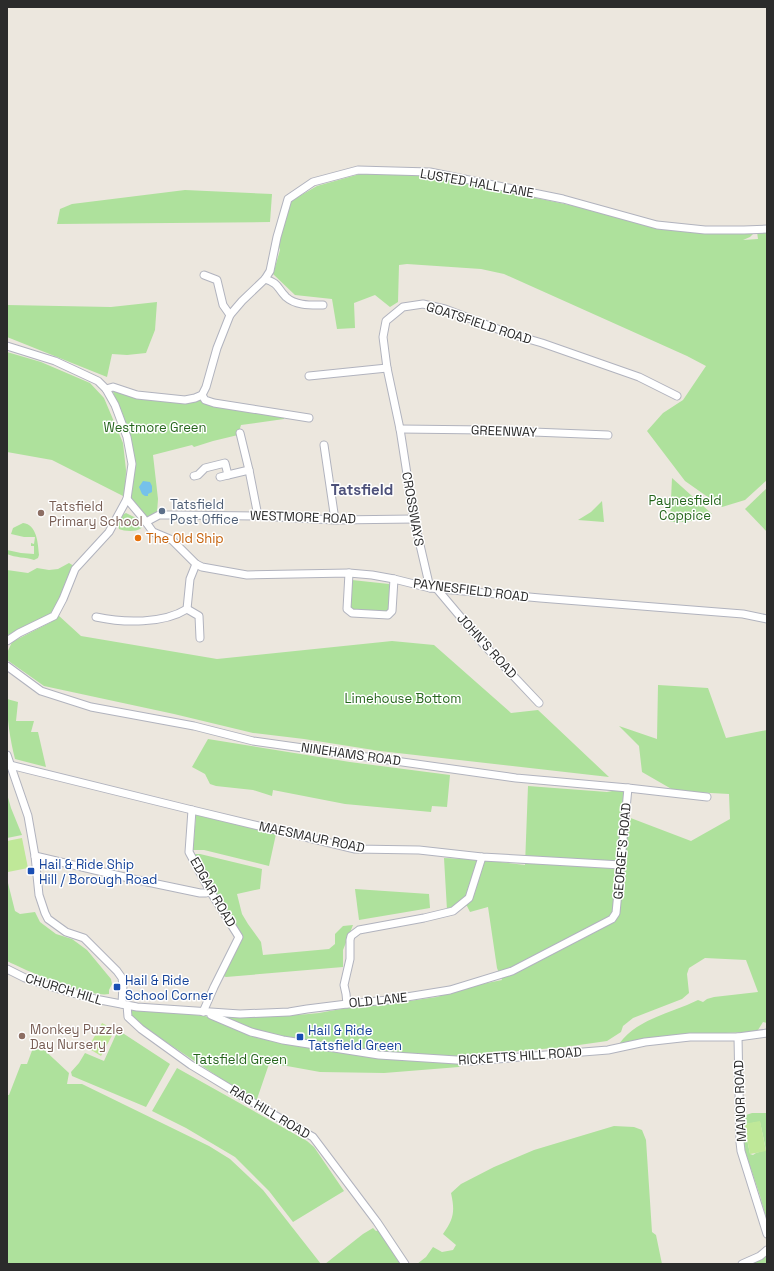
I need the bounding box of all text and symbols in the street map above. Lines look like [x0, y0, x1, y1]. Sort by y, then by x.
street label: LUSTED HALL LANE [419, 165, 535, 201]
street label: GOATSFIELD ROAD [424, 298, 534, 348]
park label: Westmore Green [103, 419, 207, 436]
street label: GREENWAY [471, 421, 537, 441]
street label: CROSSWAYS [398, 471, 428, 547]
district label: Tatsfield [331, 480, 393, 499]
park label: Paynesfield Coppice [648, 492, 722, 524]
place label: Tatsfield Post Office [170, 496, 239, 528]
place label: Tatsfield Primary School [49, 498, 143, 530]
marker: Tatsfield Post Office [157, 506, 167, 516]
street label: WESTMORE ROAD [250, 507, 356, 527]
marker: Tatsfield Primary School [36, 508, 46, 518]
place label: The Old Ship [146, 530, 224, 547]
marker: The Old Ship [133, 533, 143, 543]
street label: PAYNESFIELD ROAD [412, 574, 530, 606]
street label: JOHN'S ROAD [453, 610, 521, 682]
park label: Limehouse Bottom [344, 690, 462, 707]
street label: NINEHAMS ROAD [300, 739, 402, 769]
street label: GEORGE'S ROAD [609, 802, 635, 900]
street label: MAESMAUR ROAD [258, 817, 366, 857]
street label: EDGAR ROAD [186, 854, 240, 930]
place label: Hail & Ride Ship Hill / Borough Road [39, 856, 157, 888]
marker: Hail & Ride Ship Hill / Borough Road [26, 866, 36, 876]
street label: CHURCH HILL [23, 969, 105, 1009]
place label: Hail & Ride School Corner [125, 972, 213, 1004]
marker: Hail & Ride School Corner [112, 982, 122, 992]
street label: OLD LANE [348, 988, 408, 1012]
place label: Monkey Puzzle Day Nursery [30, 1021, 123, 1053]
place label: Hail & Ride Tatsfield Green [308, 1022, 402, 1054]
marker: Monkey Puzzle Day Nursery [17, 1031, 27, 1041]
marker: Hail & Ride Tatsfield Green [295, 1032, 305, 1042]
street label: RICKETTS HILL ROAD [458, 1043, 582, 1069]
park label: Tatsfield Green [193, 1051, 287, 1068]
street label: MANOR ROAD [730, 1060, 750, 1142]
street label: RAG HILL ROAD [227, 1081, 313, 1143]

